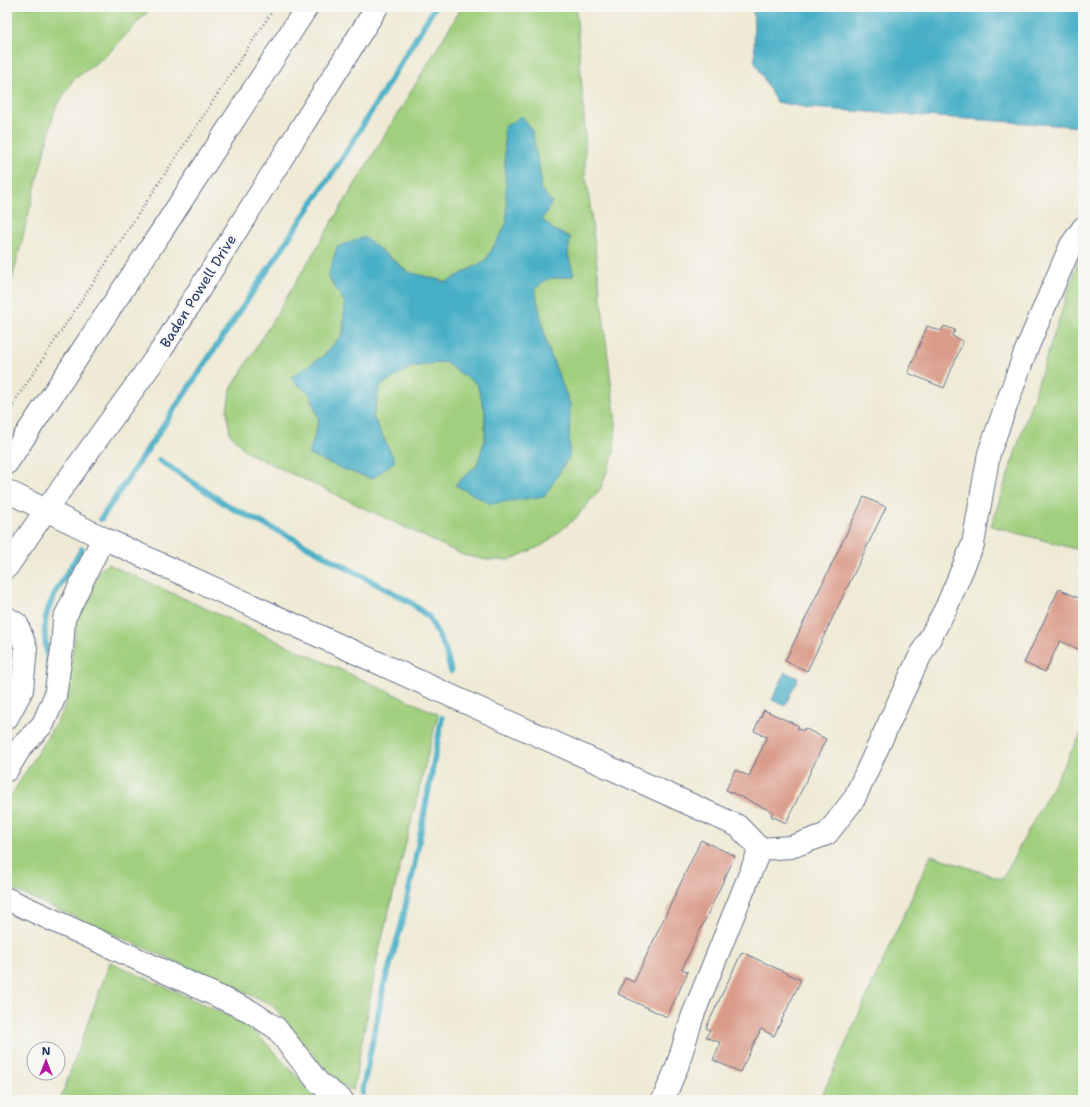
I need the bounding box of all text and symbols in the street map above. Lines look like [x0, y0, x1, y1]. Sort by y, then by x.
street label: Baden Powell Drive [156, 231, 240, 351]
north arrow [26, 1041, 66, 1081]
text: N [42, 1044, 51, 1059]

